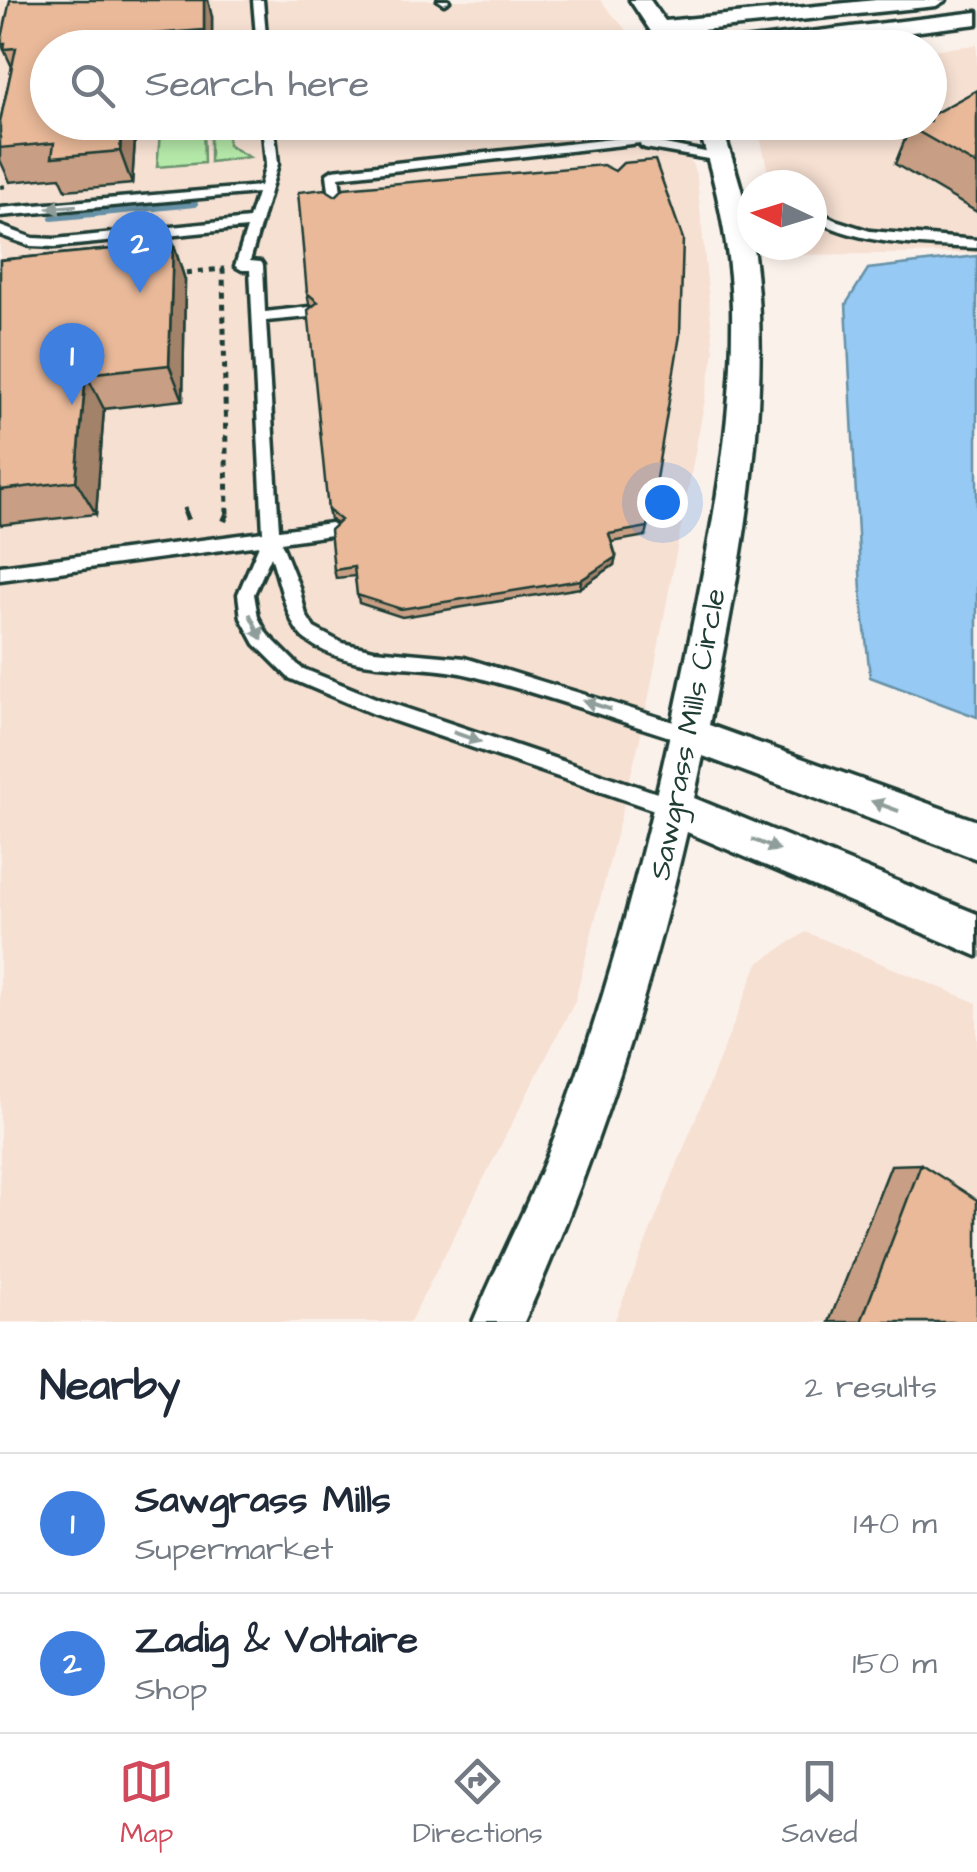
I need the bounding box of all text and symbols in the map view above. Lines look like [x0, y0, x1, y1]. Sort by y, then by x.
search box [30, 30, 947, 140]
icon: search [65, 58, 120, 113]
text: Search here [145, 59, 369, 111]
north arrow [737, 170, 827, 260]
one-way arrow [46, 199, 78, 215]
pin: 2 [108, 210, 172, 293]
pin: 1 [40, 322, 104, 405]
your location [637, 477, 688, 528]
street label: Sawgrass Mills Circle [639, 585, 738, 884]
one-way arrow [248, 613, 265, 642]
one-way arrow [582, 696, 612, 711]
one-way arrow [452, 731, 482, 746]
one-way arrow [870, 798, 900, 813]
one-way arrow [751, 838, 781, 854]
text: Nearby [40, 1358, 180, 1416]
text: 2 results [805, 1365, 937, 1410]
text: Sawgrass Mills [135, 1475, 391, 1527]
text: 1 [70, 1501, 75, 1546]
text: 140 m [853, 1501, 937, 1546]
text: Supermarket [135, 1527, 333, 1572]
text: Zadig & Voltaire [135, 1615, 418, 1667]
text: 2 [63, 1641, 82, 1686]
text: 150 m [852, 1641, 937, 1686]
text: Shop [135, 1667, 207, 1712]
tab: Map [119, 1754, 174, 1853]
tab: Directions [413, 1754, 543, 1853]
tab: Saved [781, 1754, 858, 1853]

